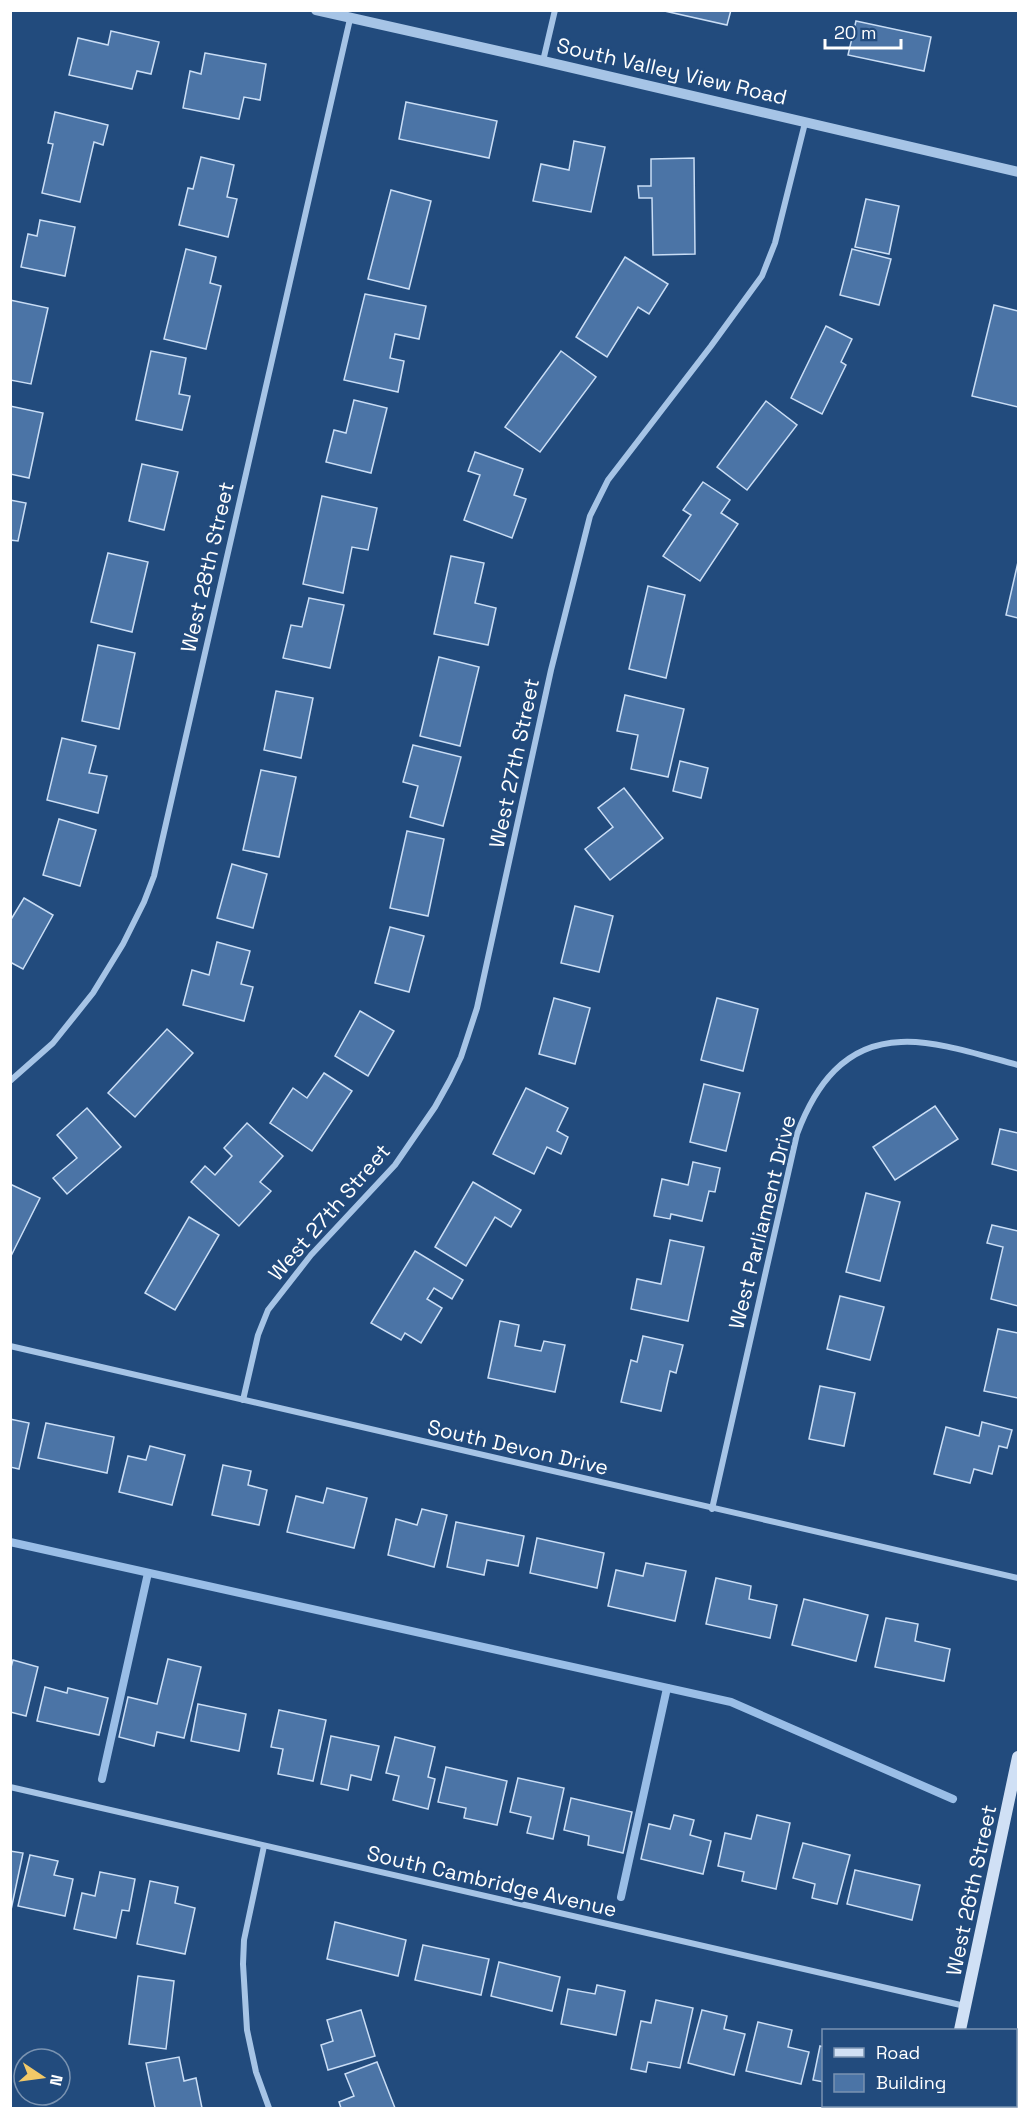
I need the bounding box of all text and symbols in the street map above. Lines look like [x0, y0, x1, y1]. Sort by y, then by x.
scale bar [825, 12, 902, 50]
text: 20 m [834, 21, 877, 44]
street label: South Valley View Road [554, 31, 790, 111]
street label: West 28th Street [174, 479, 240, 655]
street label: West 27th Street [483, 676, 545, 850]
street label: West Parliament Drive [722, 1112, 802, 1332]
street label: West 27th Street [262, 1138, 396, 1286]
street label: South Devon Drive [425, 1413, 611, 1481]
street label: West 26th Street [940, 1802, 1002, 1978]
street label: South Cambridge Avenue [364, 1839, 620, 1923]
legend [822, 2029, 1017, 2107]
text: Road [876, 2041, 920, 2064]
north arrow [12, 2047, 72, 2107]
text: Building [876, 2071, 946, 2094]
text: N [45, 2073, 68, 2088]

